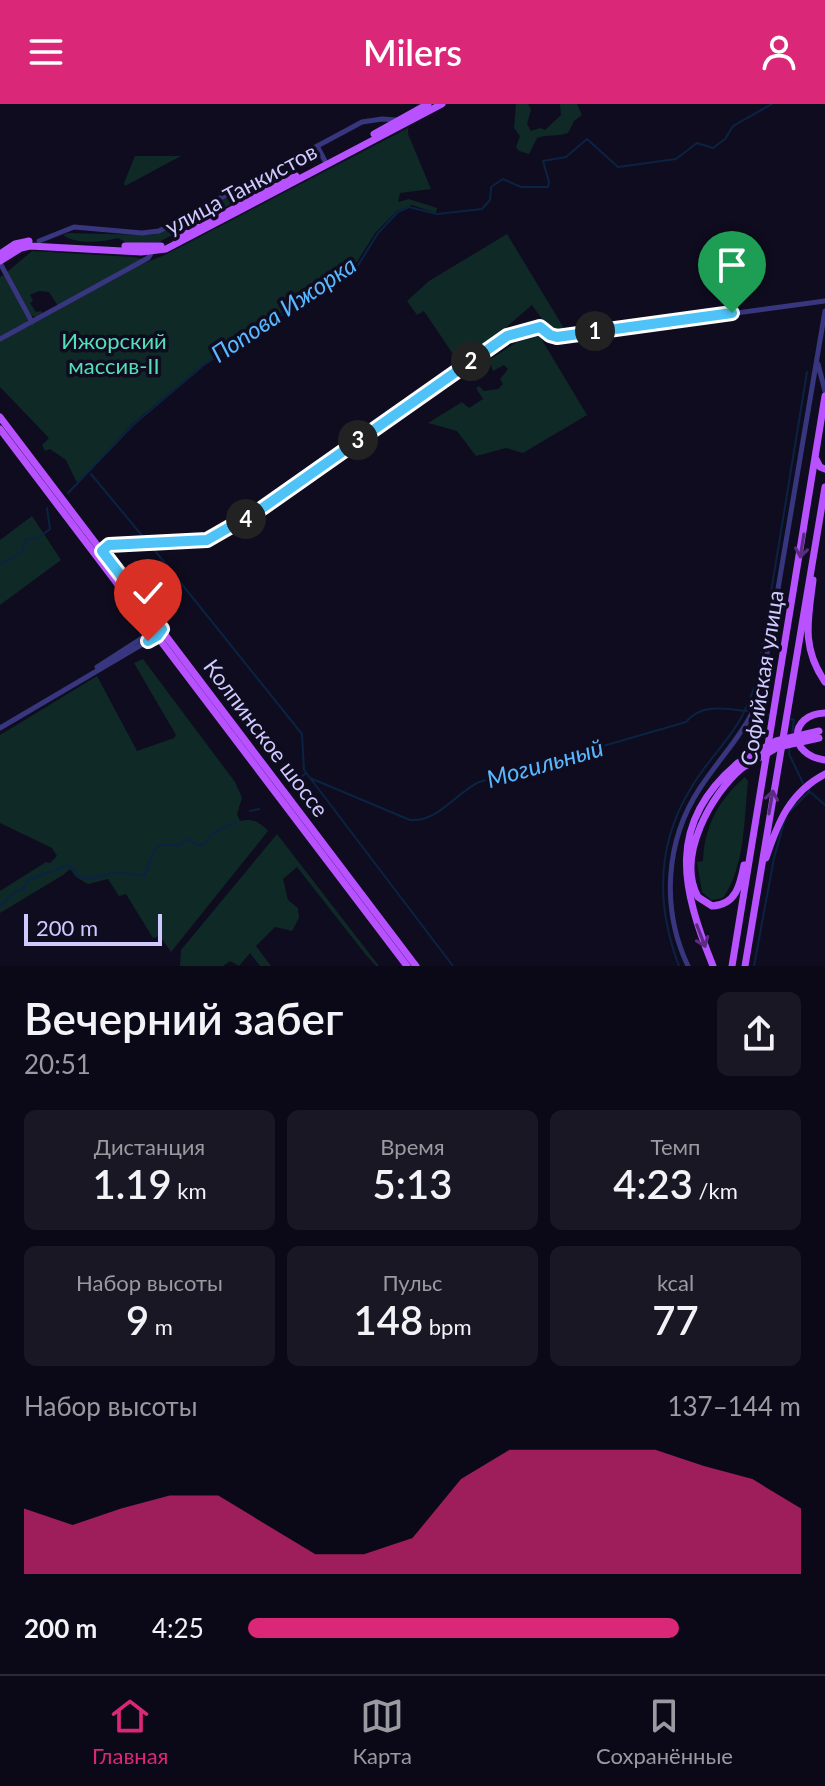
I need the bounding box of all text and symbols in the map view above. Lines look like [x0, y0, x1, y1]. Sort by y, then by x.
icon: menu [24, 30, 68, 74]
text: Milers [363, 30, 462, 74]
icon: person [757, 30, 801, 74]
street label: улица Танкистов [160, 137, 321, 240]
pin [698, 231, 766, 313]
icon: arrive [710, 243, 754, 287]
water label: Попова Ижорка [205, 250, 361, 368]
pin: 1 [575, 311, 615, 351]
text: 1 [589, 317, 601, 344]
park label: Ижорский массив-II [61, 327, 167, 379]
pin: 2 [451, 341, 491, 381]
text: 2 [465, 347, 477, 374]
pin: 3 [338, 420, 378, 460]
text: 3 [352, 426, 364, 453]
pin: 4 [226, 499, 266, 539]
text: 4 [240, 505, 252, 532]
one-way arrow [794, 533, 809, 558]
pin [114, 559, 182, 641]
icon: check [126, 571, 170, 615]
street label: Софийская улица [734, 588, 789, 768]
street label: Колпинское шоссе [198, 654, 334, 822]
water label: Могильный [483, 732, 606, 793]
one-way arrow [765, 790, 780, 815]
scale bar [24, 910, 162, 946]
text: 200 m [36, 914, 98, 941]
one-way arrow [695, 923, 709, 947]
text: Вечерний забег [24, 992, 343, 1044]
button: share [717, 992, 801, 1076]
text: 20:51 [24, 1048, 91, 1080]
text: Дистанция [94, 1133, 205, 1160]
text: Время [380, 1133, 445, 1160]
text: Темп [651, 1133, 700, 1160]
text: 1.19 [93, 1160, 172, 1208]
text: 5:13 [373, 1160, 452, 1208]
text: 4:23 [613, 1160, 693, 1208]
text: km [172, 1177, 206, 1204]
text: /km [693, 1177, 738, 1204]
text: Набор высоты [76, 1269, 223, 1296]
text: Пульс [382, 1269, 443, 1296]
text: kcal [657, 1269, 694, 1296]
text: 9 [126, 1296, 149, 1344]
text: 148 [354, 1296, 423, 1344]
text: 77 [652, 1296, 699, 1344]
text: m [149, 1313, 173, 1340]
text: bpm [423, 1313, 472, 1340]
text: Набор высоты [24, 1390, 198, 1422]
text: 137–144 m [667, 1390, 801, 1422]
text: 200 m [24, 1612, 97, 1644]
text: 4:25 [152, 1612, 204, 1644]
tab: Главная [92, 1694, 168, 1769]
tab: Карта [353, 1694, 412, 1769]
tab: Сохранённые [596, 1694, 733, 1769]

